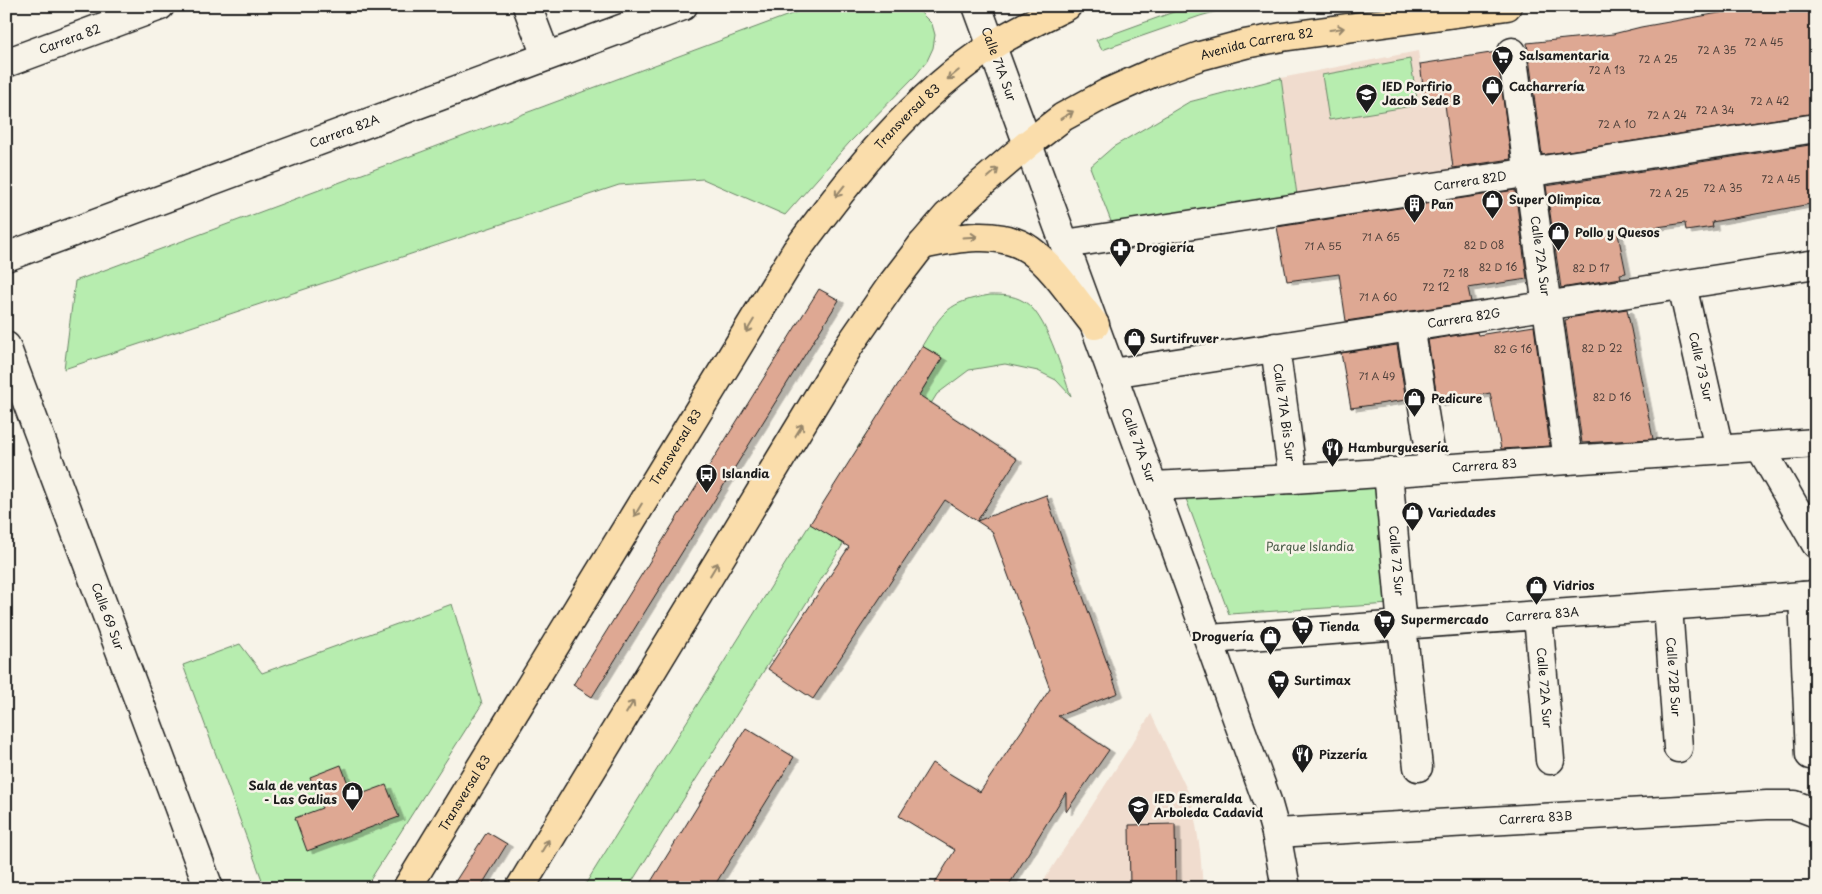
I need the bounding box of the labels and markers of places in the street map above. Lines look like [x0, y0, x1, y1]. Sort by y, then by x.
supermarket icon: Salsamentaria [1491, 44, 1515, 75]
place label: Salsamentaria [1519, 46, 1610, 64]
shop icon: Cacharrería [1481, 75, 1505, 106]
place label: IED Porfirio Jacob Sede B [1382, 77, 1461, 109]
place label: Cacharrería [1509, 77, 1586, 95]
school or university icon: IED Porfirio Jacob Sede B [1354, 82, 1378, 113]
shop icon: Super Olimpica [1481, 188, 1505, 219]
place label: Super Olimpica [1509, 190, 1601, 208]
building icon: Pan [1403, 193, 1427, 224]
place label: Pan [1431, 195, 1454, 213]
shop icon: Pollo y Quesos [1547, 221, 1571, 252]
place label: Pollo y Quesos [1575, 223, 1660, 241]
pharmacy icon: Drogiería [1108, 236, 1132, 267]
place label: Drogiería [1136, 238, 1195, 256]
shop icon: Surtifruver [1122, 327, 1146, 358]
place label: Surtifruver [1150, 329, 1220, 347]
shop icon: Pedicure [1403, 387, 1427, 418]
place label: Pedicure [1431, 389, 1483, 407]
restaurant icon: Hamburguesería [1320, 436, 1344, 467]
place label: Hamburguesería [1348, 438, 1450, 456]
bus stop icon: Islandia [694, 462, 718, 493]
place label: Islandia [722, 464, 770, 482]
shop icon: Variedades [1400, 501, 1424, 532]
place label: Variedades [1428, 503, 1496, 521]
shop icon: Vidrios [1525, 574, 1549, 605]
place label: Vidrios [1553, 576, 1595, 594]
supermarket icon: Supermercado [1373, 608, 1397, 639]
place label: Supermercado [1401, 610, 1489, 628]
supermarket icon: Tienda [1291, 615, 1315, 646]
place label: Tienda [1319, 617, 1361, 635]
shop icon: Droguería [1258, 625, 1282, 656]
place label: Droguería [1191, 627, 1255, 645]
supermarket icon: Surtimax [1266, 669, 1290, 700]
place label: Surtimax [1294, 671, 1351, 689]
restaurant icon: Pizzería [1291, 743, 1315, 774]
place label: Pizzería [1319, 745, 1368, 763]
place label: Sala de ventas - Las Galias [248, 776, 337, 808]
shop icon: Sala de ventas - Las Galias [341, 781, 365, 812]
place label: IED Esmeralda Arboleda Cadavid [1153, 789, 1263, 821]
school or university icon: IED Esmeralda Arboleda Cadavid [1126, 794, 1150, 825]

